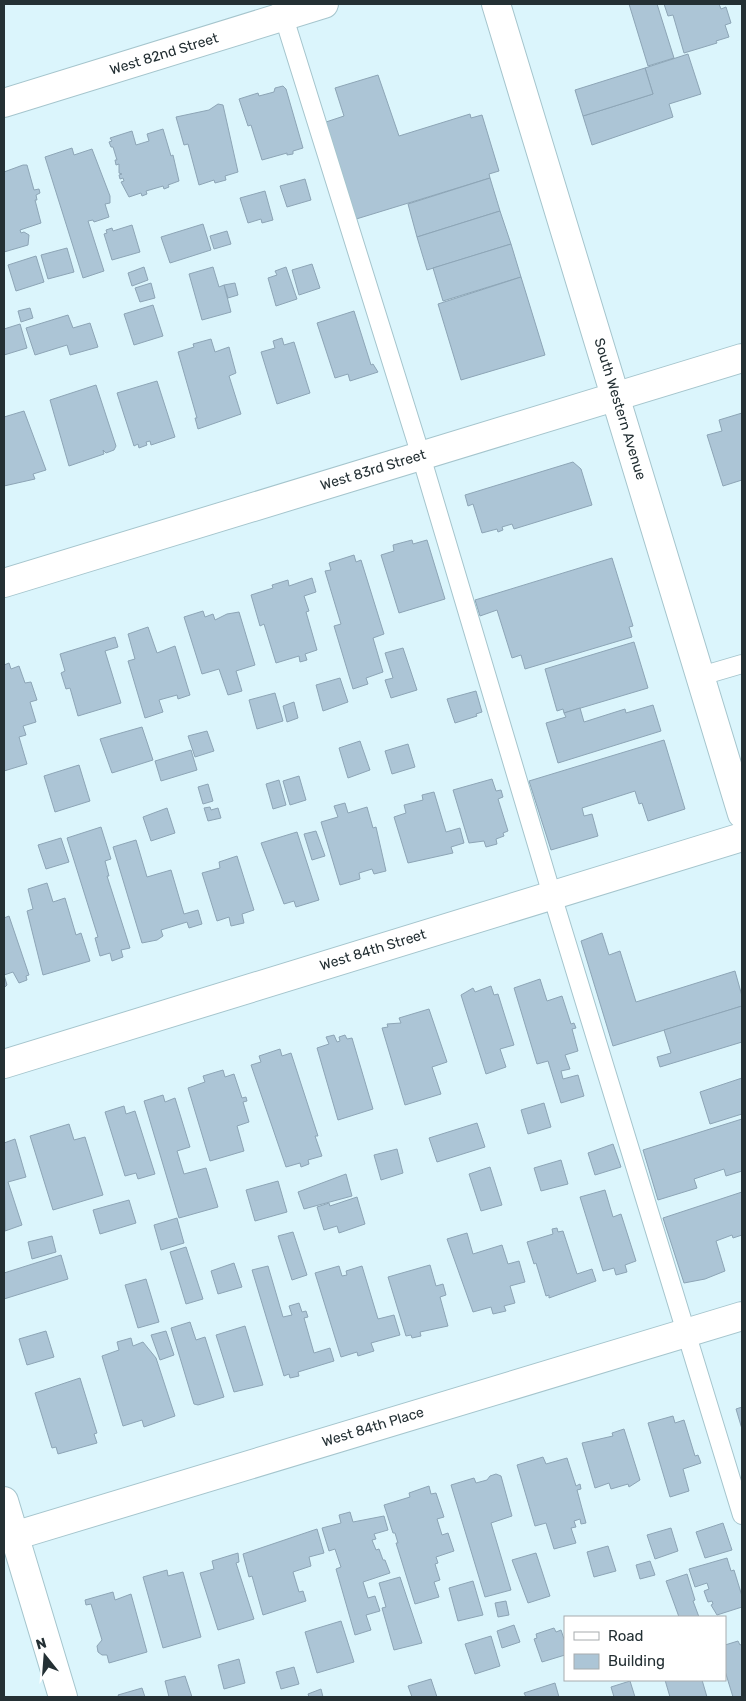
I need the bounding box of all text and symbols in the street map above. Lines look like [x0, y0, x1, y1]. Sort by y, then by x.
street label: West 82nd Street [108, 29, 221, 79]
street label: South Western Avenue [590, 336, 650, 482]
street label: West 83rd Street [318, 446, 428, 494]
street label: West 84th Street [318, 926, 429, 974]
street label: West 84th Place [320, 1403, 426, 1451]
legend [564, 1616, 726, 1681]
text: Road [608, 1627, 644, 1645]
north arrow [20, 1631, 70, 1681]
text: N [34, 1634, 49, 1654]
text: Building [608, 1652, 665, 1670]

